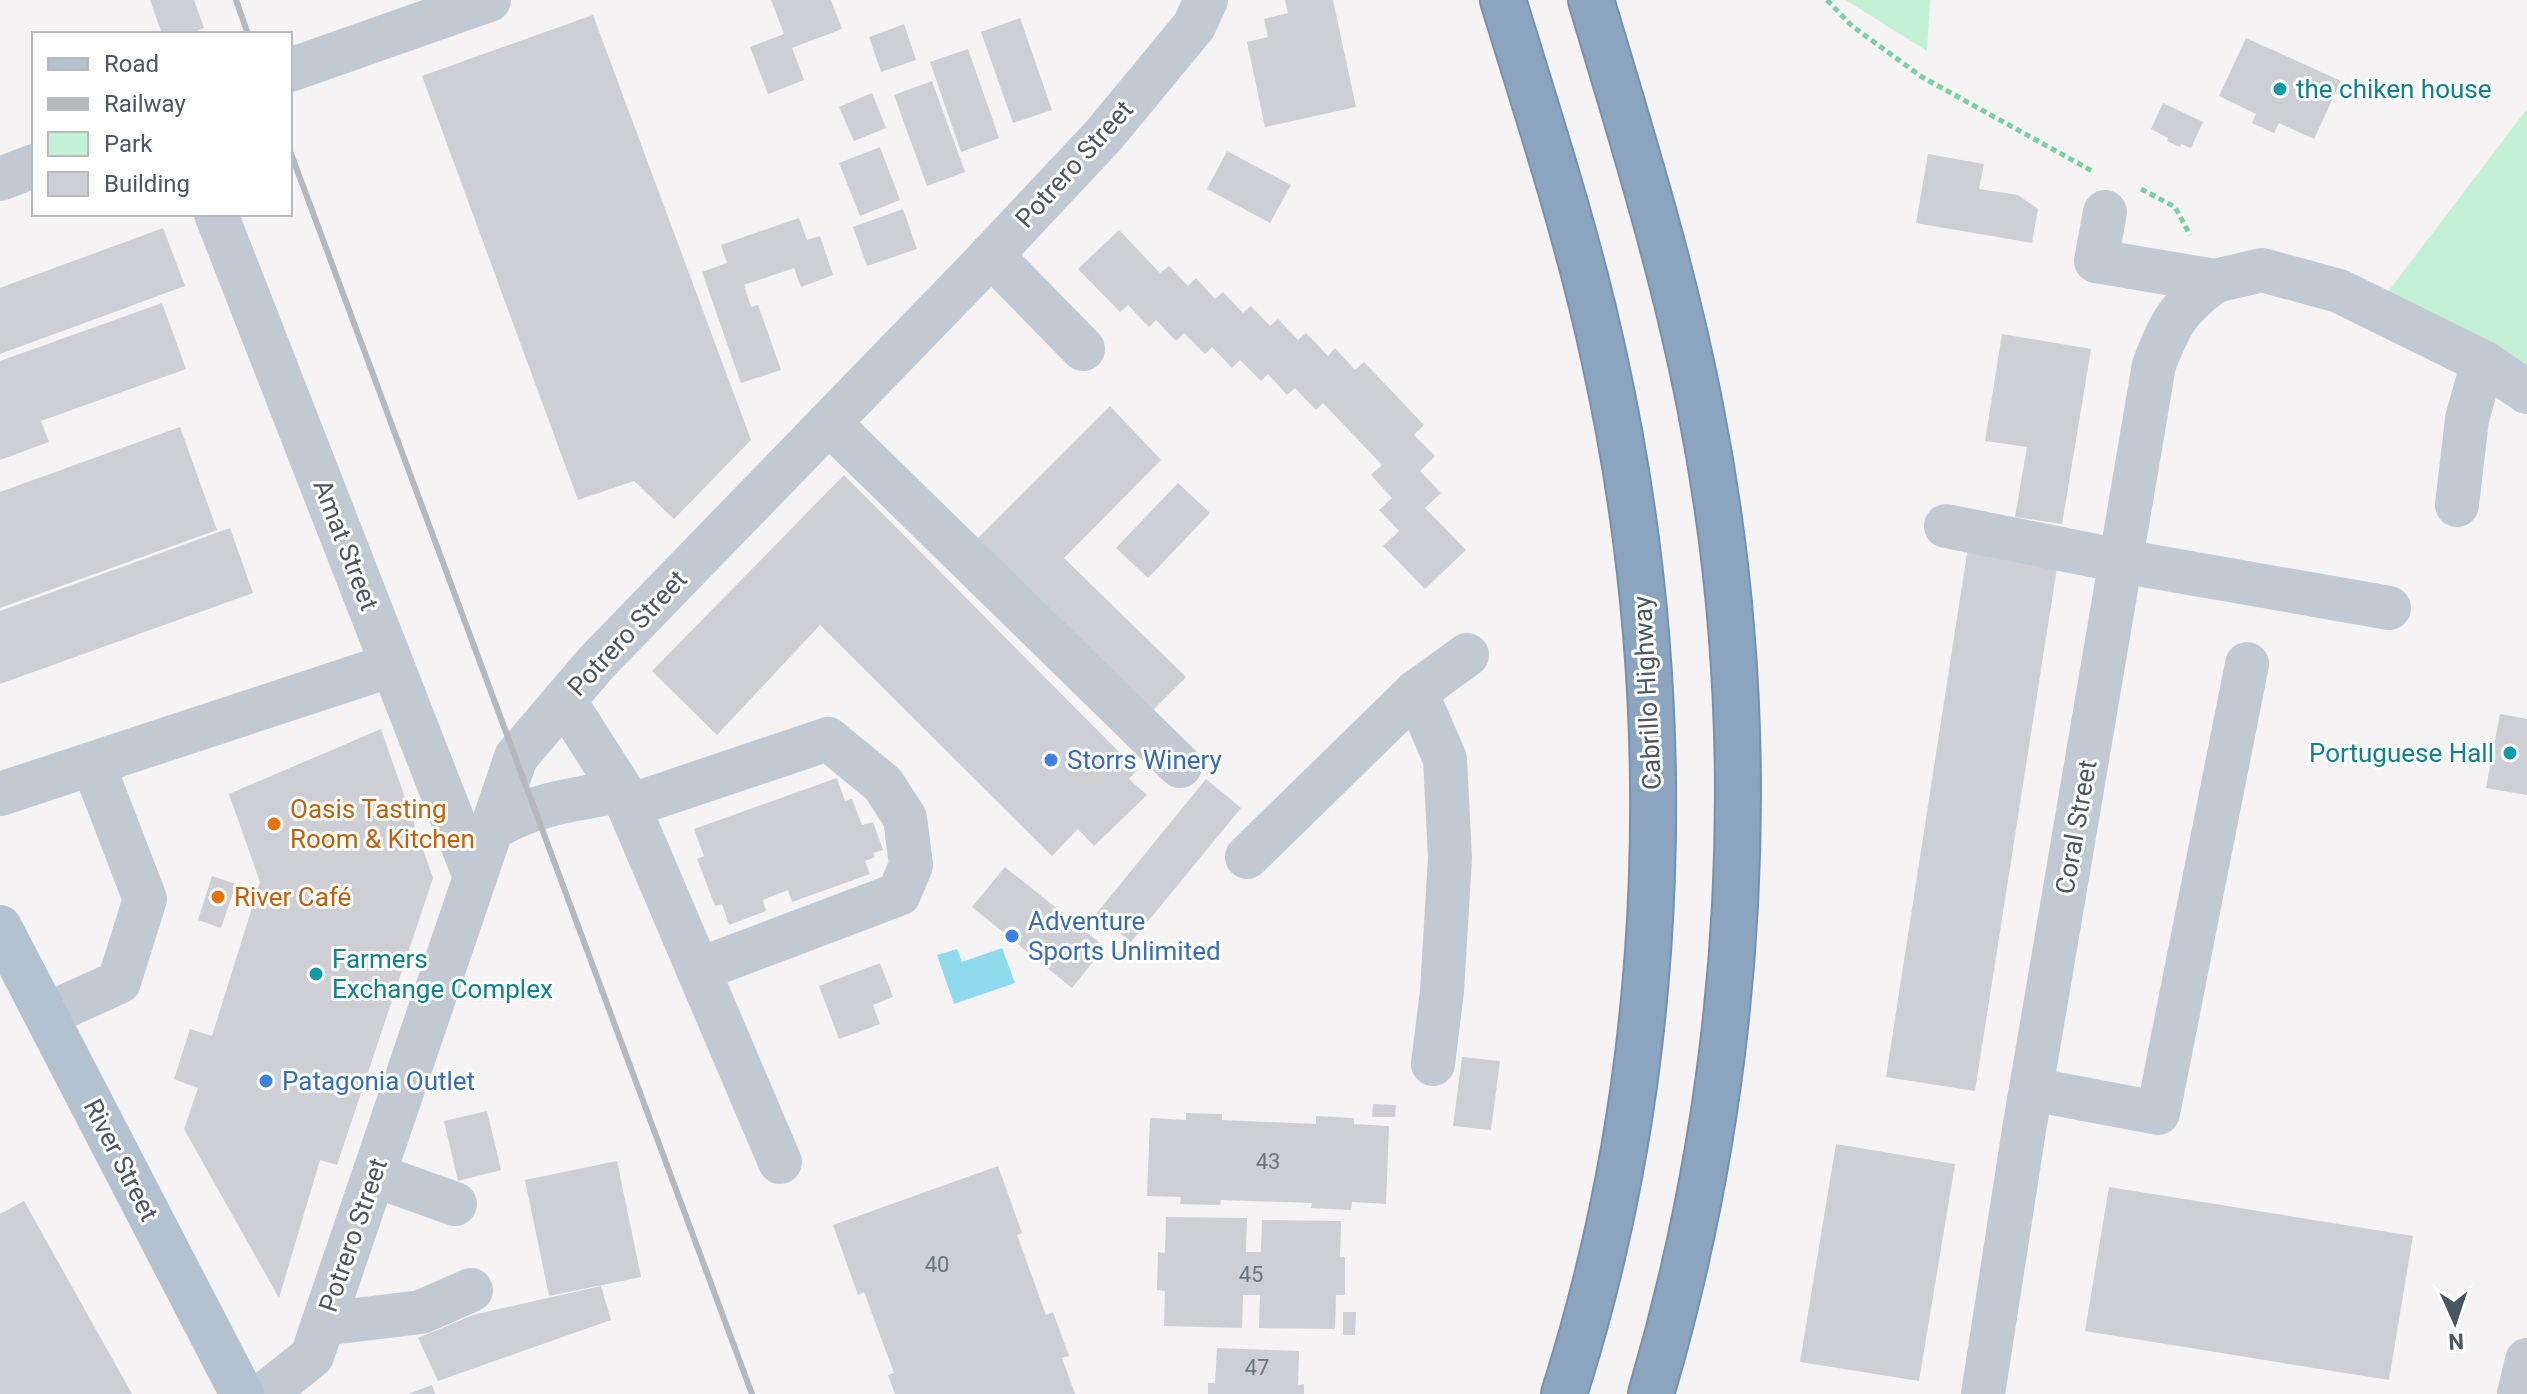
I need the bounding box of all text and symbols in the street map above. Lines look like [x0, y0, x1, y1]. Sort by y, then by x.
legend [32, 32, 292, 216]
text: Road [104, 50, 159, 78]
place label: the chiken house [2296, 74, 2492, 104]
marker: the chiken house [2271, 80, 2289, 98]
text: Railway [104, 90, 186, 118]
street label: Potrero Street [1009, 94, 1139, 234]
text: Park [104, 130, 153, 158]
text: Building [104, 170, 190, 198]
street label: Amat Street [307, 475, 385, 615]
street label: Potrero Street [561, 564, 693, 702]
street label: Cabrillo Highway [1627, 595, 1667, 791]
place label: Portuguese Hall [2309, 738, 2494, 768]
marker: Portuguese Hall [2501, 744, 2519, 762]
place label: Storrs Winery [1067, 745, 1222, 775]
marker: Storrs Winery [1042, 751, 1060, 769]
street label: Coral Street [2049, 758, 2103, 896]
place label: Oasis Tasting Room & Kitchen [290, 794, 475, 854]
marker: Oasis Tasting Room & Kitchen [265, 815, 283, 833]
place label: River Café [234, 882, 351, 912]
marker: River Café [209, 888, 227, 906]
place label: Adventure Sports Unlimited [1028, 906, 1221, 966]
marker: Adventure Sports Unlimited [1003, 927, 1021, 945]
place label: Farmers Exchange Complex [332, 944, 553, 1004]
marker: Farmers Exchange Complex [307, 965, 325, 983]
place label: Patagonia Outlet [282, 1066, 475, 1096]
marker: Patagonia Outlet [257, 1072, 275, 1090]
street label: River Street [78, 1094, 164, 1226]
house number: 43 [1256, 1149, 1280, 1174]
street label: Potrero Street [313, 1154, 393, 1316]
house number: 40 [925, 1252, 949, 1277]
house number: 45 [1239, 1262, 1263, 1287]
north arrow [2415, 1282, 2495, 1362]
text: N [2448, 1329, 2464, 1354]
house number: 47 [1245, 1355, 1269, 1380]

